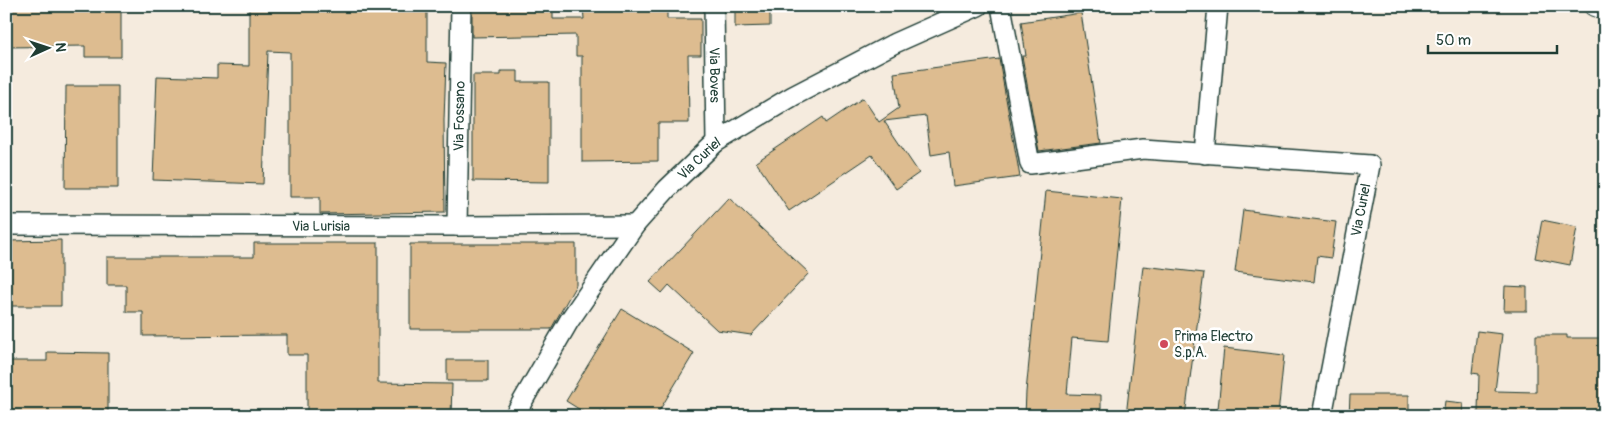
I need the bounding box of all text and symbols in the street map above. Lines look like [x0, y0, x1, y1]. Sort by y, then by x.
north arrow [22, 22, 72, 72]
scale bar [1428, 22, 1557, 54]
text: 50 m [1436, 31, 1471, 50]
text: N [52, 42, 69, 53]
street label: Via Boves [706, 47, 724, 104]
street label: Via Fossano [450, 80, 468, 151]
street label: Via Curiel [674, 133, 723, 183]
street label: Via Curiel [1348, 182, 1374, 238]
street label: Via Lurisia [292, 217, 350, 234]
place label: Prima Electro S.p.A. [1174, 328, 1254, 361]
marker: Prima Electro S.p.A. [1158, 338, 1170, 350]

